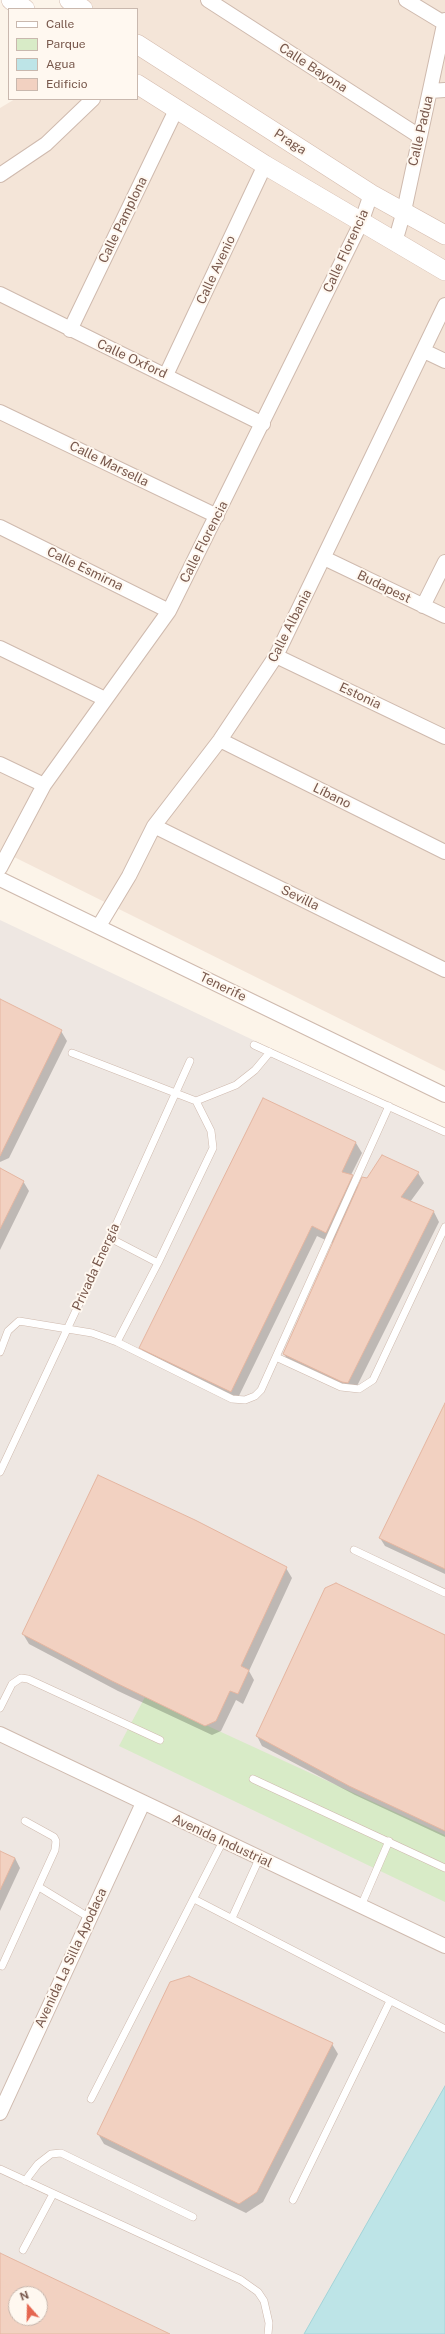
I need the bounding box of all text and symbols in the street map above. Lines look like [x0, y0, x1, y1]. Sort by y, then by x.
legend [8, 8, 138, 100]
text: Calle [46, 17, 74, 31]
text: Parque [46, 37, 86, 51]
street label: Calle Bayona [276, 40, 350, 96]
text: Agua [46, 57, 75, 71]
text: Edificio [46, 77, 88, 91]
street label: Calle Padua [405, 94, 437, 168]
street label: Praga [271, 126, 309, 158]
street label: Calle Pamplona [95, 174, 151, 266]
street label: Calle Florencia [320, 207, 372, 295]
street label: Calle Avenio [193, 233, 239, 307]
street label: Calle Oxford [94, 336, 170, 382]
street label: Calle Marsella [67, 438, 151, 490]
street label: Calle Florencia [177, 498, 231, 586]
street label: Calle Esmirna [44, 544, 126, 594]
street label: Budapest [355, 567, 413, 607]
street label: Calle Albania [265, 587, 315, 665]
street label: Estonia [337, 680, 383, 712]
street label: Líbano [310, 780, 354, 812]
street label: Sevilla [278, 882, 322, 914]
street label: Tenerife [197, 969, 249, 1005]
street label: Privada Energía [69, 1221, 123, 1313]
street label: Avenida Industrial [170, 1811, 274, 1871]
street label: Avenida La Silla Apodaca [32, 1886, 110, 2030]
north arrow [8, 2286, 48, 2326]
text: N [18, 2289, 30, 2303]

